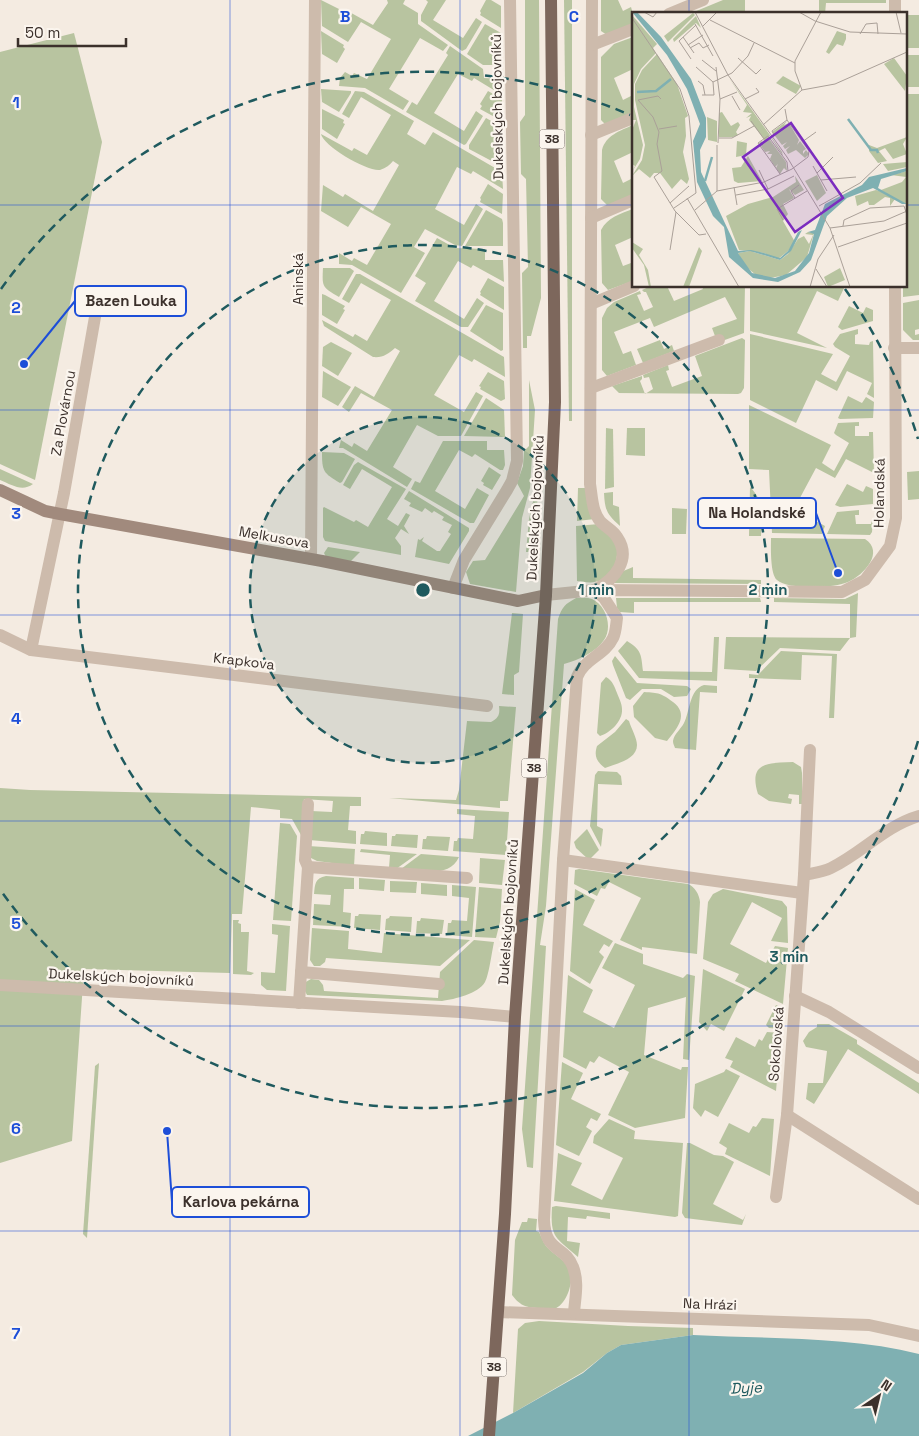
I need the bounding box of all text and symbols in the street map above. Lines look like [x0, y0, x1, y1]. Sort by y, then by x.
text: B [340, 6, 350, 27]
text: C [569, 6, 579, 27]
inset map [632, 12, 906, 288]
scale bar [18, 15, 125, 47]
text: 50 m [25, 23, 60, 42]
street label: Dukelských bojovníků [487, 34, 507, 180]
text: 1 [12, 92, 20, 113]
road number: 38 [540, 130, 564, 148]
street label: Aninská [289, 253, 307, 305]
callout: Bazen Louka [75, 286, 186, 316]
text: Bazen Louka [85, 291, 177, 310]
text: 2 [11, 297, 21, 318]
street label: Za Plovárnou [47, 369, 79, 457]
street label: Dukelských bojovníků [522, 435, 548, 581]
street label: Holandská [869, 458, 889, 528]
callout: Na Holandské [698, 498, 816, 528]
text: 3 [11, 503, 21, 524]
text: Na Holandské [708, 503, 806, 522]
street label: Melkusova [237, 522, 311, 552]
text: 1 min [578, 580, 614, 599]
text: 2 min [749, 580, 787, 599]
centre of rings [414, 581, 432, 599]
street label: Krapkova [212, 648, 276, 674]
text: 4 [11, 708, 21, 729]
road number: 38 [522, 758, 546, 778]
street label: Dukelských bojovníků [494, 839, 522, 985]
text: 5 [11, 913, 21, 934]
text: 3 min [770, 947, 808, 966]
street label: Dukelských bojovníků [48, 964, 194, 990]
street label: Sokolovská [764, 1006, 788, 1082]
text: 6 [11, 1118, 21, 1139]
callout: Karlova pekárna [172, 1187, 309, 1217]
text: Karlova pekárna [183, 1192, 300, 1211]
street label: Na Hrázi [683, 1294, 737, 1314]
text: 7 [12, 1323, 21, 1344]
road number: 38 [482, 1358, 506, 1376]
north arrow [854, 1371, 904, 1421]
text: N [877, 1375, 895, 1395]
water label: Dyje [730, 1377, 763, 1398]

